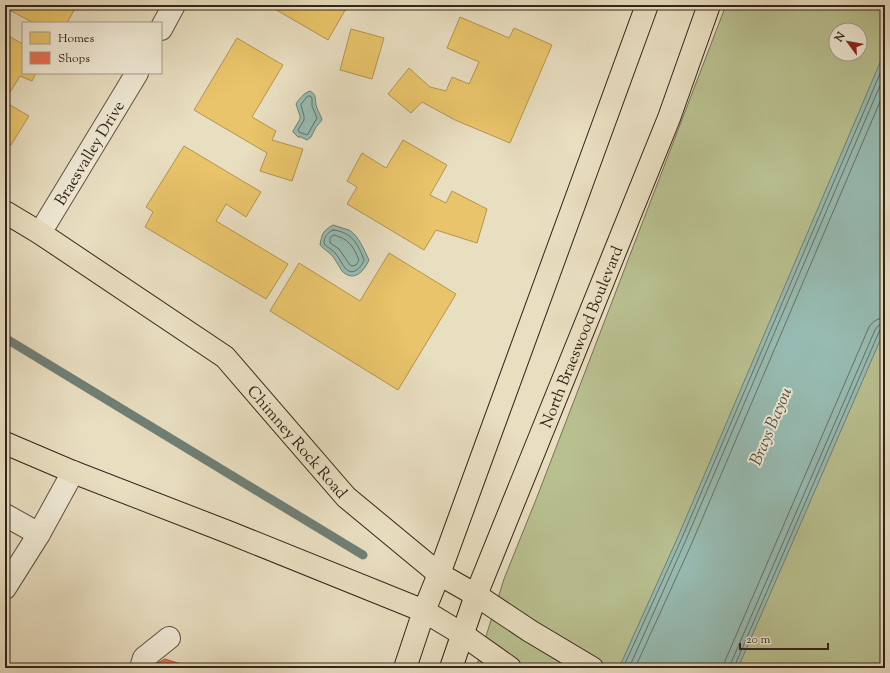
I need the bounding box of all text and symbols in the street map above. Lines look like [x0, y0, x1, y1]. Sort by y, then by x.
legend [22, 22, 162, 74]
north arrow [828, 22, 868, 62]
text: N [831, 29, 850, 46]
text: Homes [58, 30, 94, 48]
text: Shops [58, 50, 90, 68]
street label: Braesvalley Drive [50, 97, 131, 211]
street label: North Braeswood Boulevard [536, 243, 630, 432]
street label: Chimney Rock Road [241, 381, 351, 505]
water label: Brays Bayou [745, 384, 799, 469]
scale bar [740, 625, 828, 651]
text: 20 m [746, 631, 771, 649]

